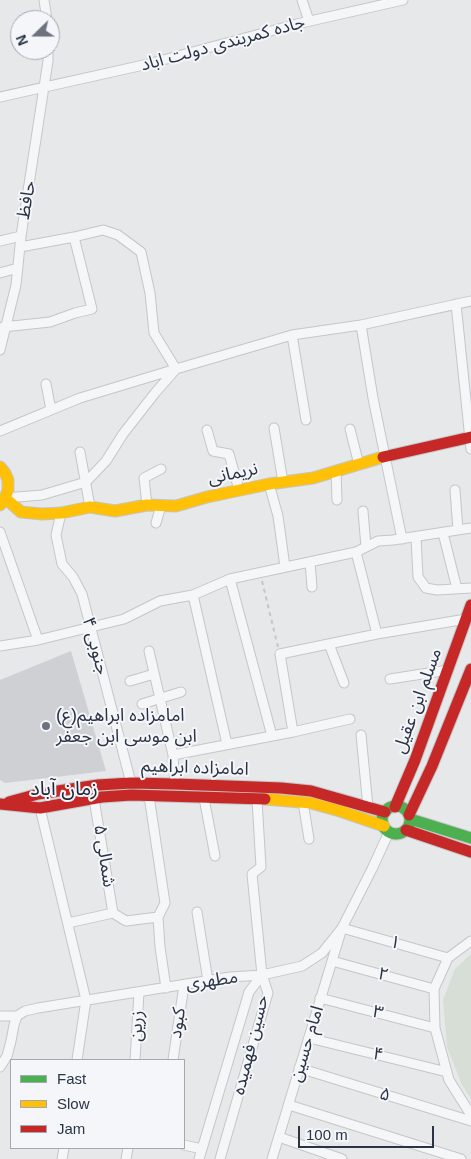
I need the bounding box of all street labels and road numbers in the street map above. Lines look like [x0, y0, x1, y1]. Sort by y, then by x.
street label: جاده کمربندی دولت اباد [138, 12, 308, 76]
street label: حافظ [13, 179, 41, 221]
street label: نریمانی [206, 458, 260, 490]
street label: ۴ جنوبی [77, 615, 113, 677]
street label: مسلم ابن عقیل [389, 645, 447, 757]
street label: امامزاده ابراهیم [141, 755, 249, 781]
street label: ۵ شمالی [88, 823, 120, 889]
street label: ۱ [387, 931, 403, 955]
street label: ۲ [375, 963, 391, 987]
street label: مطهری [185, 967, 239, 995]
street label: حسین فهمیده [228, 993, 274, 1097]
street label: ۳ [370, 1001, 386, 1025]
street label: امام حسین [285, 1003, 329, 1085]
street label: کبود [165, 1006, 191, 1040]
street label: زرین [125, 1010, 149, 1042]
street label: ۴ [370, 1043, 386, 1067]
street label: ۵ [377, 1083, 393, 1107]

